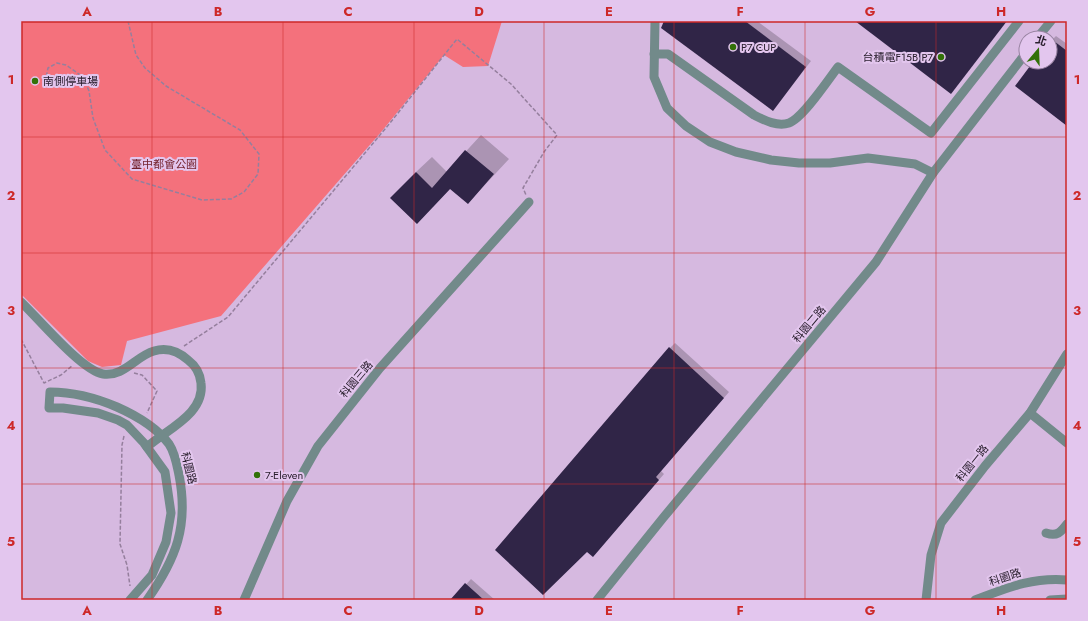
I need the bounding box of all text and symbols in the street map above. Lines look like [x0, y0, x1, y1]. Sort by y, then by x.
text: A [81, 2, 92, 21]
text: B [214, 2, 223, 21]
text: C [343, 2, 353, 21]
text: D [474, 2, 484, 21]
text: E [605, 2, 613, 21]
text: F [736, 2, 744, 21]
text: G [865, 2, 876, 21]
text: H [996, 2, 1006, 21]
north arrow [1018, 30, 1058, 70]
text: 北 [1033, 31, 1049, 50]
place label: P7 CUP [741, 39, 776, 55]
marker: P7 CUP [728, 42, 738, 52]
place label: 台積電F15B P7 [862, 49, 933, 65]
marker: 台積電F15B P7 [936, 52, 946, 62]
text: 1 [8, 70, 14, 89]
text: 1 [1074, 70, 1080, 89]
place label: 南側停車場 [43, 73, 98, 89]
marker: 南側停車場 [30, 76, 40, 86]
park label: 臺中都會公園 [131, 156, 197, 172]
text: 2 [7, 186, 15, 205]
text: 2 [1073, 186, 1081, 205]
text: 3 [7, 301, 15, 320]
text: 3 [1073, 301, 1081, 320]
street label: 科園二路 [789, 302, 829, 346]
street label: 科園三路 [336, 357, 376, 401]
text: 4 [6, 416, 16, 435]
text: 4 [1072, 416, 1082, 435]
street label: 科園一路 [952, 441, 992, 485]
street label: 科園路 [177, 450, 201, 486]
place label: 7-Eleven [265, 467, 303, 483]
marker: 7-Eleven [252, 470, 262, 480]
text: 5 [7, 532, 15, 551]
text: 5 [1073, 532, 1081, 551]
street label: 科園路 [987, 564, 1023, 590]
text: A [81, 601, 92, 620]
text: B [214, 601, 223, 620]
text: C [343, 601, 353, 620]
text: D [474, 601, 484, 620]
text: E [605, 601, 613, 620]
text: F [736, 601, 744, 620]
text: G [865, 601, 876, 620]
text: H [996, 601, 1006, 620]

